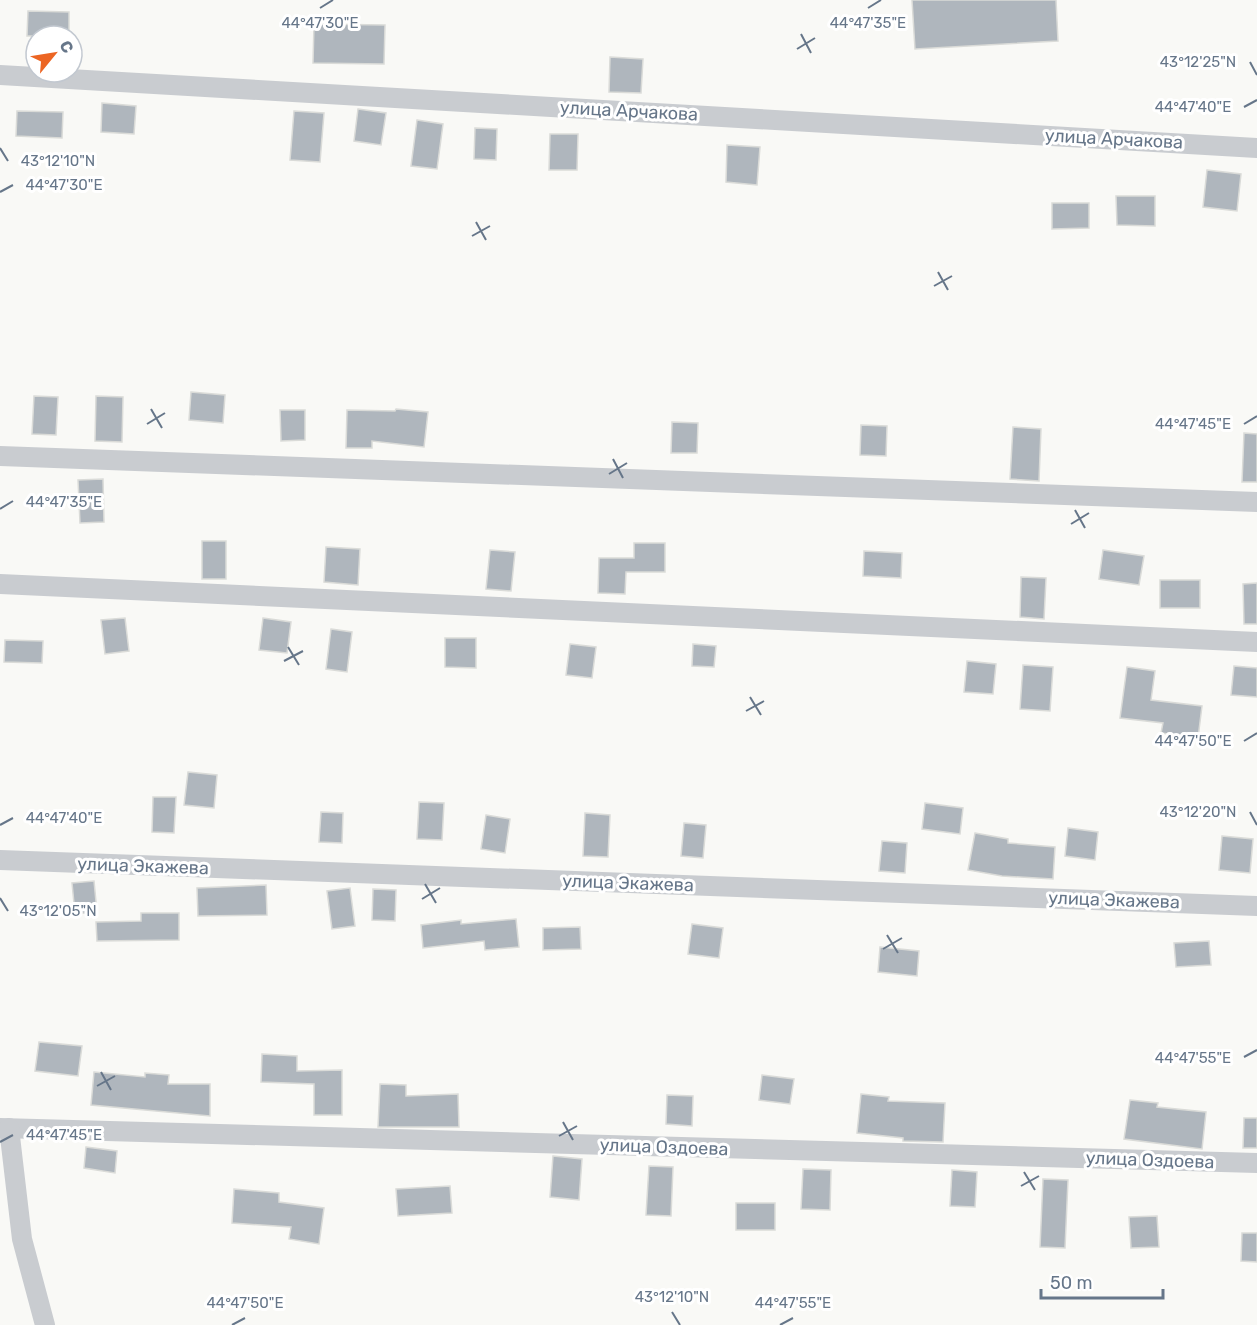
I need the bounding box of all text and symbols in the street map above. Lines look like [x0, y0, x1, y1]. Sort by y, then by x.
text: 44°47'30"E [281, 14, 359, 32]
text: 44°47'35"E [830, 14, 906, 32]
north arrow [24, 24, 84, 84]
text: С [56, 37, 78, 56]
text: 43°12'25"N [1160, 53, 1236, 71]
street label: улица Арчакова [559, 96, 699, 126]
text: 44°47'40"E [1155, 98, 1231, 116]
street label: улица Арчакова [1044, 124, 1184, 154]
text: 43°12'10"N [21, 152, 95, 170]
text: 44°47'30"E [25, 176, 103, 194]
text: 44°47'45"E [1155, 415, 1231, 433]
text: 44°47'35"E [26, 493, 102, 511]
text: 44°47'50"E [1155, 732, 1231, 750]
text: 43°12'20"N [1159, 803, 1237, 821]
text: 44°47'40"E [26, 809, 102, 827]
street label: улица Экажева [77, 853, 209, 879]
street label: улица Экажева [562, 870, 694, 896]
street label: улица Экажева [1048, 887, 1180, 913]
text: 43°12'05"N [19, 902, 97, 920]
text: 44°47'55"E [1155, 1049, 1231, 1067]
text: 44°47'45"E [26, 1126, 102, 1144]
street label: улица Оздоева [599, 1134, 729, 1160]
street label: улица Оздоева [1085, 1147, 1215, 1173]
scale bar [1041, 1262, 1162, 1300]
text: 50 m [1050, 1272, 1093, 1294]
text: 43°12'10"N [635, 1288, 709, 1306]
text: 44°47'50"E [207, 1294, 283, 1312]
text: 44°47'55"E [755, 1294, 831, 1312]

